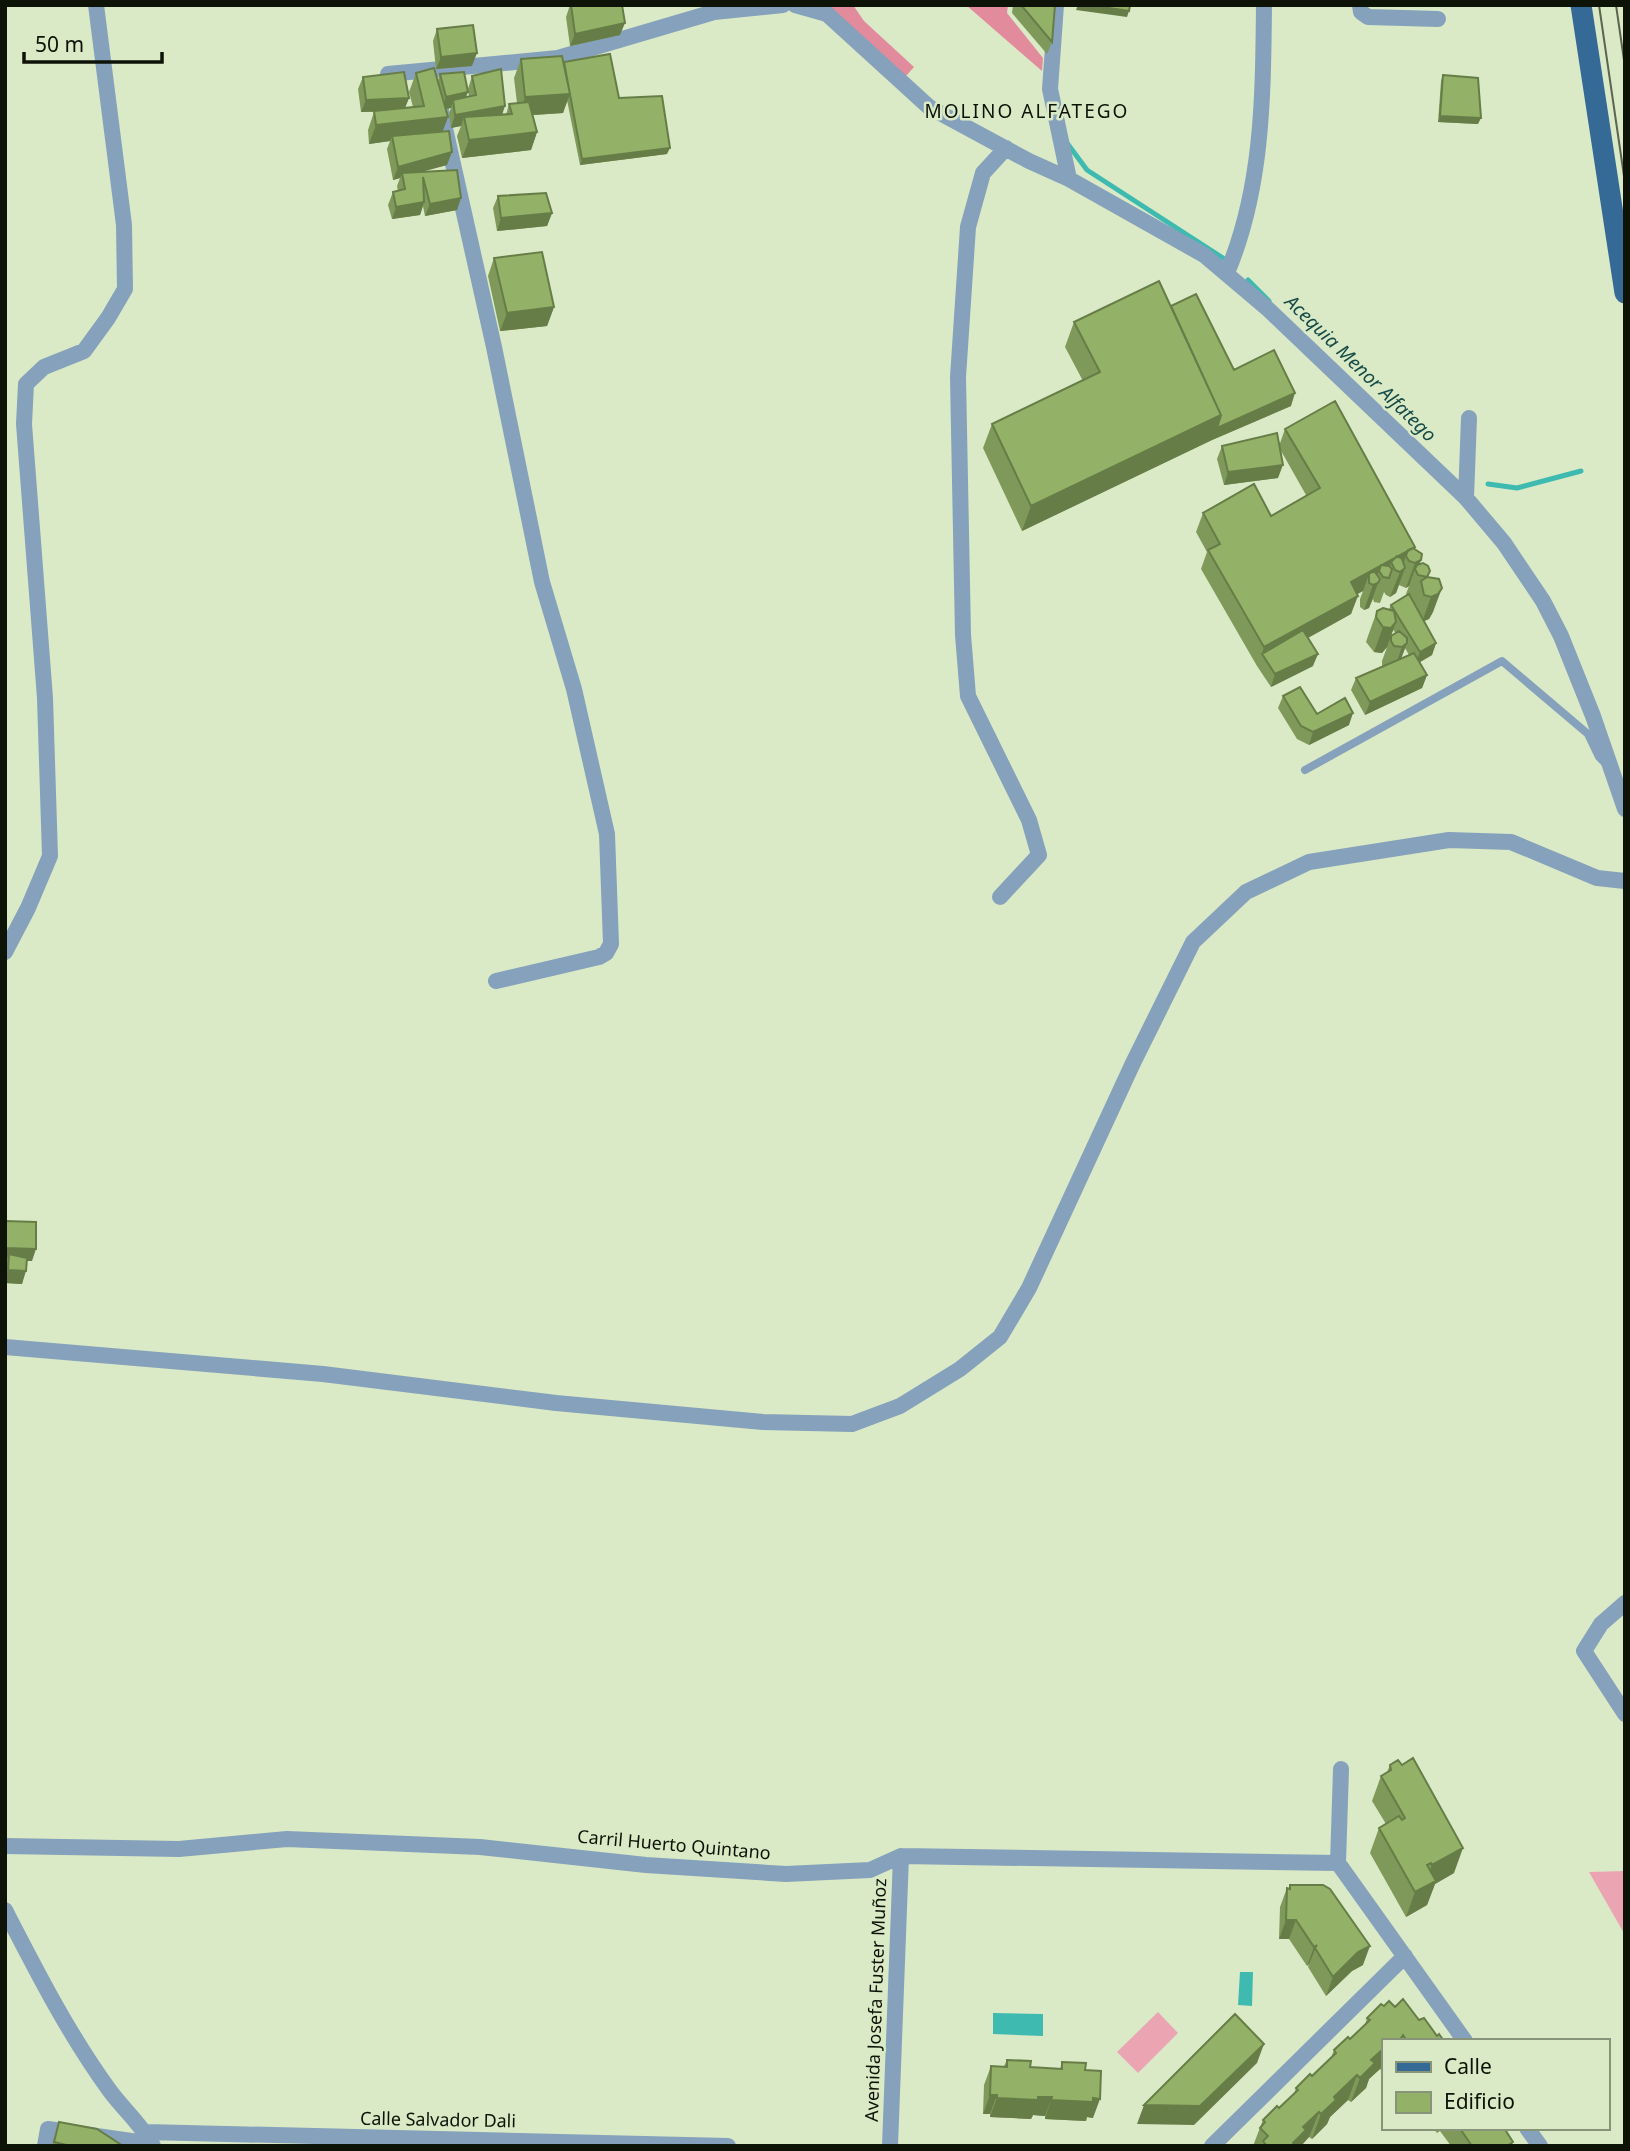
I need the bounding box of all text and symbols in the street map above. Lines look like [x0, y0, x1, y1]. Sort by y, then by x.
scale bar [24, 21, 163, 65]
text: 50 m [35, 30, 84, 58]
district label: MOLINO ALFATEGO [925, 98, 1129, 124]
water label: Acequia Menor Alfatego [1278, 287, 1442, 447]
street label: Carril Huerto Quintano [576, 1824, 772, 1864]
street label: Avenida Josefa Fuster Muñoz [859, 1878, 891, 2122]
legend [1382, 2039, 1609, 2130]
text: Calle [1444, 2052, 1492, 2080]
text: Edificio [1444, 2087, 1515, 2115]
street label: Calle Salvador Dali [360, 2106, 516, 2132]

